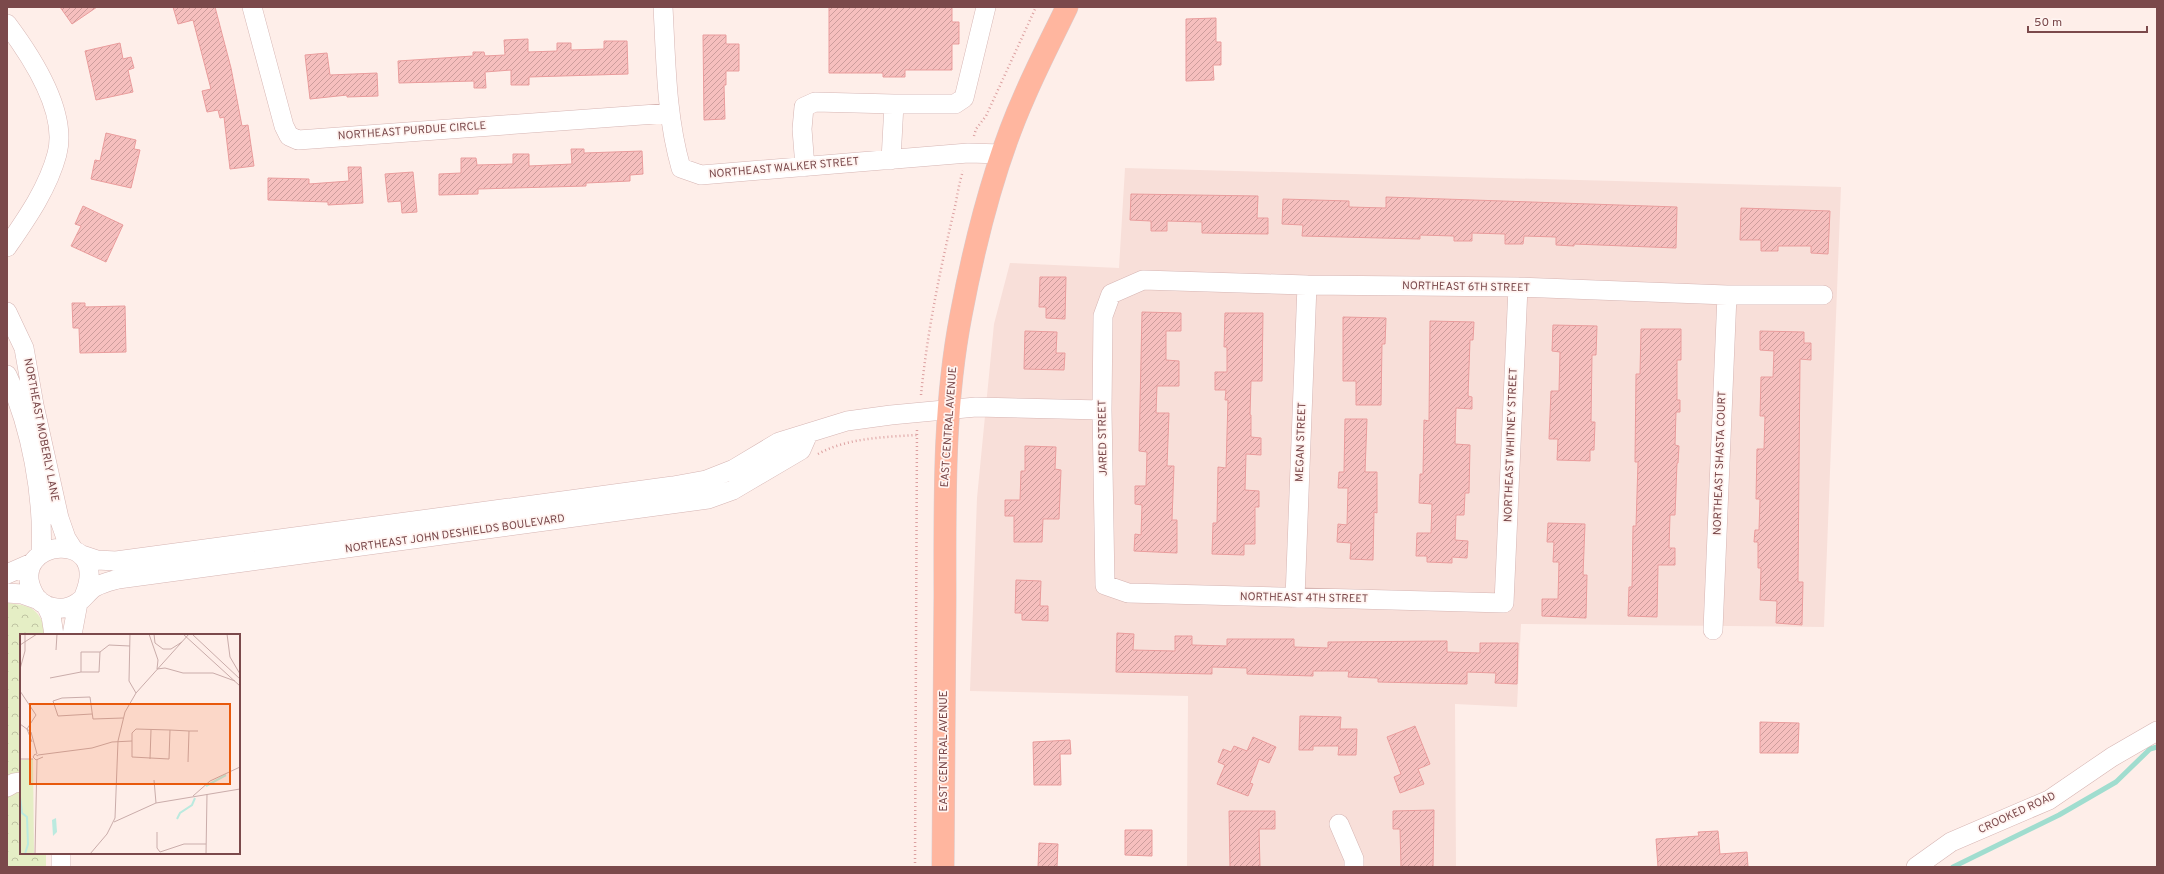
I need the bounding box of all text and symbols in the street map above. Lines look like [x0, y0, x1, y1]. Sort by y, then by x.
scale bar [2028, 8, 2147, 34]
text: 50 m [2034, 15, 2062, 31]
street label: NORTHEAST PURDUE CIRCLE [337, 119, 487, 143]
street label: NORTHEAST WALKER STREET [708, 154, 860, 182]
street label: NORTHEAST 6TH STREET [1402, 279, 1530, 295]
street label: NORTHEAST MOBERLY LANE [20, 357, 62, 503]
street label: EAST CENTRAL AVENUE [938, 366, 960, 488]
street label: NORTHEAST WHITNEY STREET [1501, 367, 1521, 523]
street label: NORTHEAST SHASTA COURT [1710, 391, 1730, 535]
street label: JARED STREET [1095, 400, 1111, 476]
street label: MEGAN STREET [1293, 402, 1309, 482]
street label: NORTHEAST JOHN DESHIELDS BOULEVARD [344, 512, 566, 556]
street label: NORTHEAST 4TH STREET [1240, 590, 1368, 606]
inset map [20, 634, 240, 854]
street label: EAST CENTRAL AVENUE [937, 691, 951, 811]
street label: CROOKED ROAD [1976, 789, 2058, 837]

